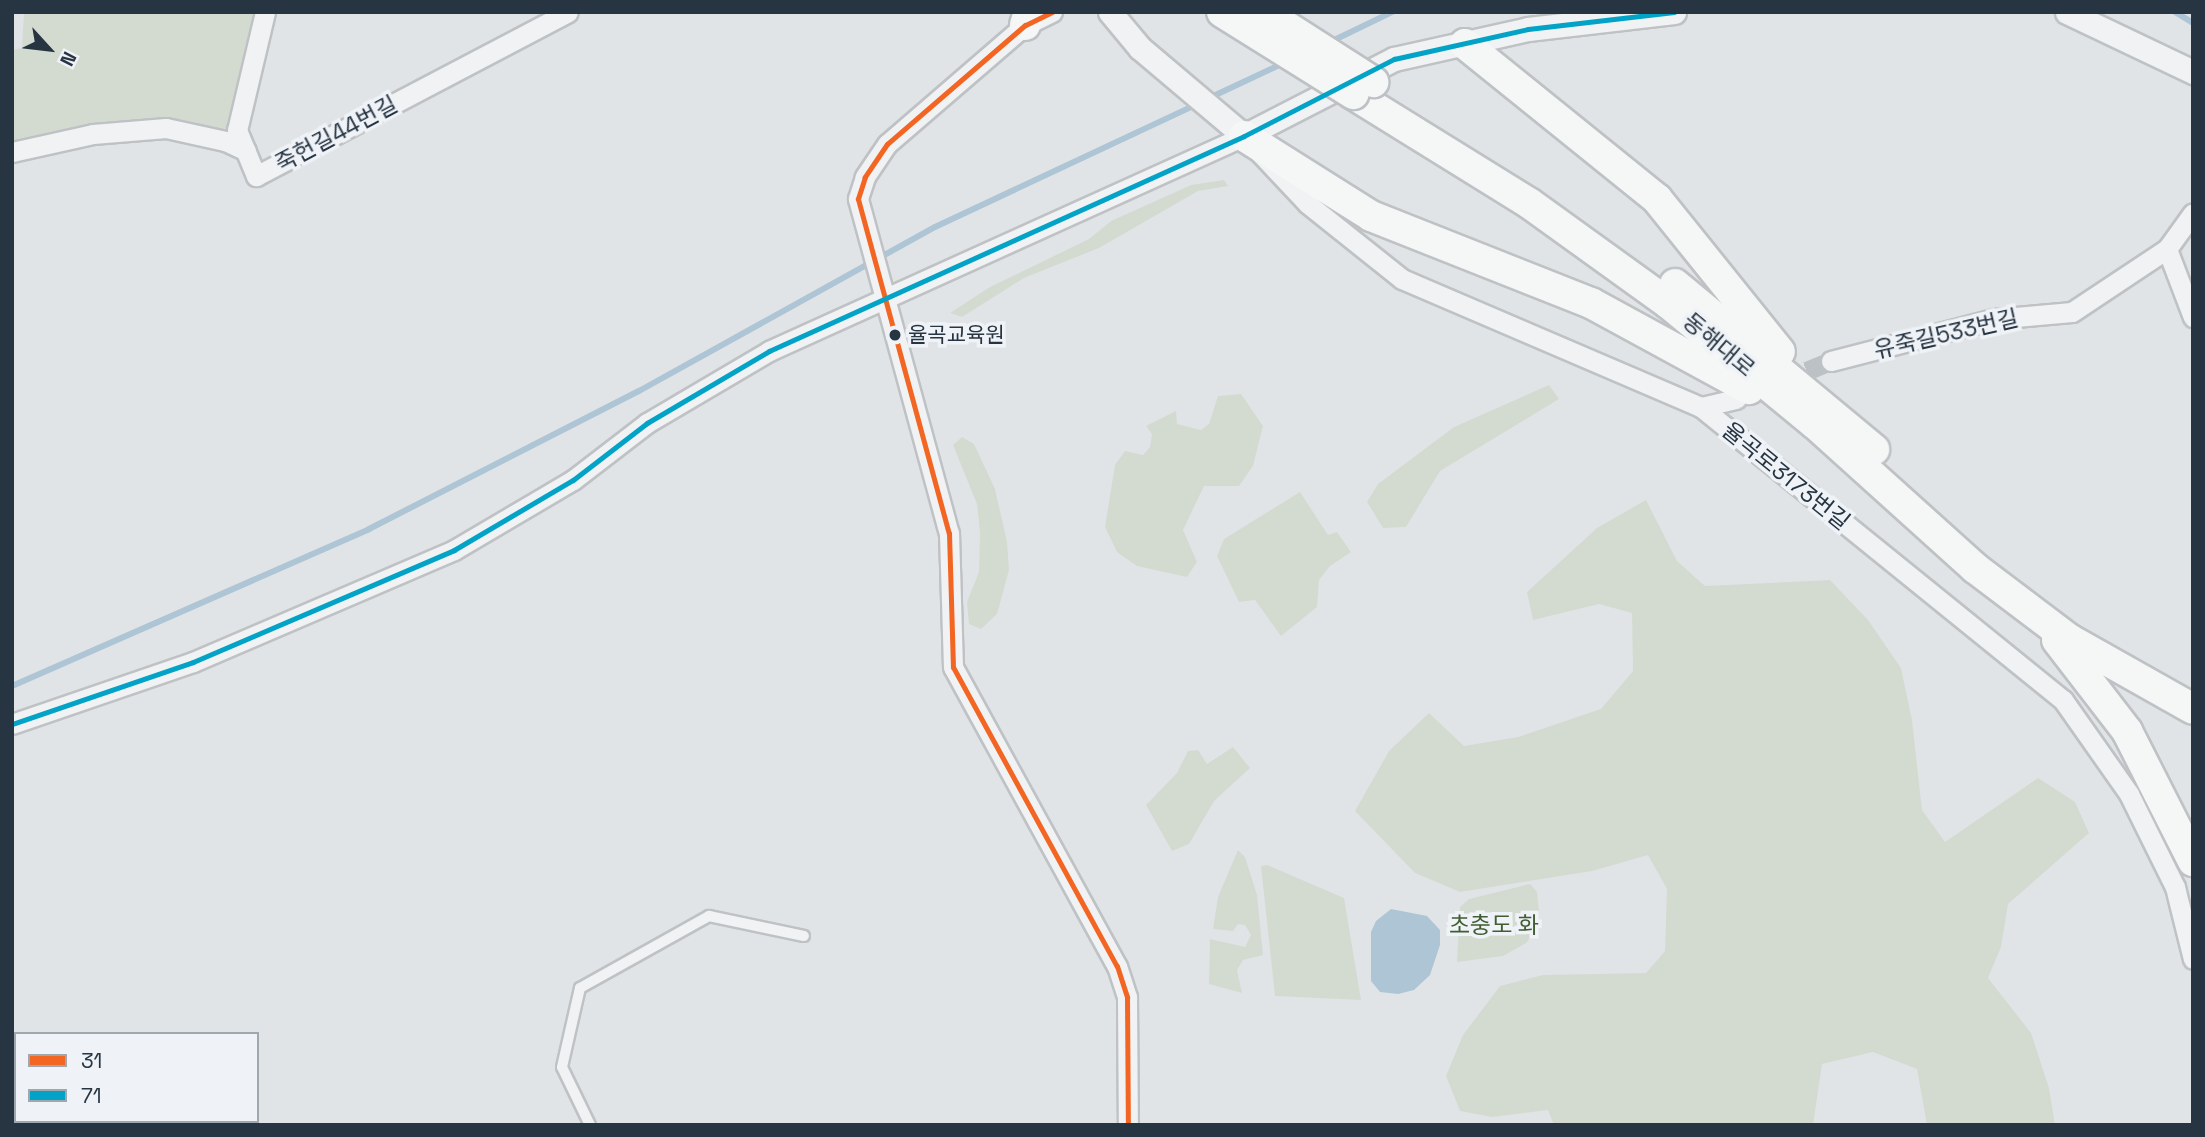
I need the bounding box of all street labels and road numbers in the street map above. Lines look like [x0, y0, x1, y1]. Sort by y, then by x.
street label: 죽헌길44번길 [270, 90, 402, 178]
street label: 유죽길533번길 [1871, 304, 2021, 364]
street label: 동해대로 [1678, 307, 1760, 383]
street label: 율곡로3173번길 [1717, 416, 1855, 536]

